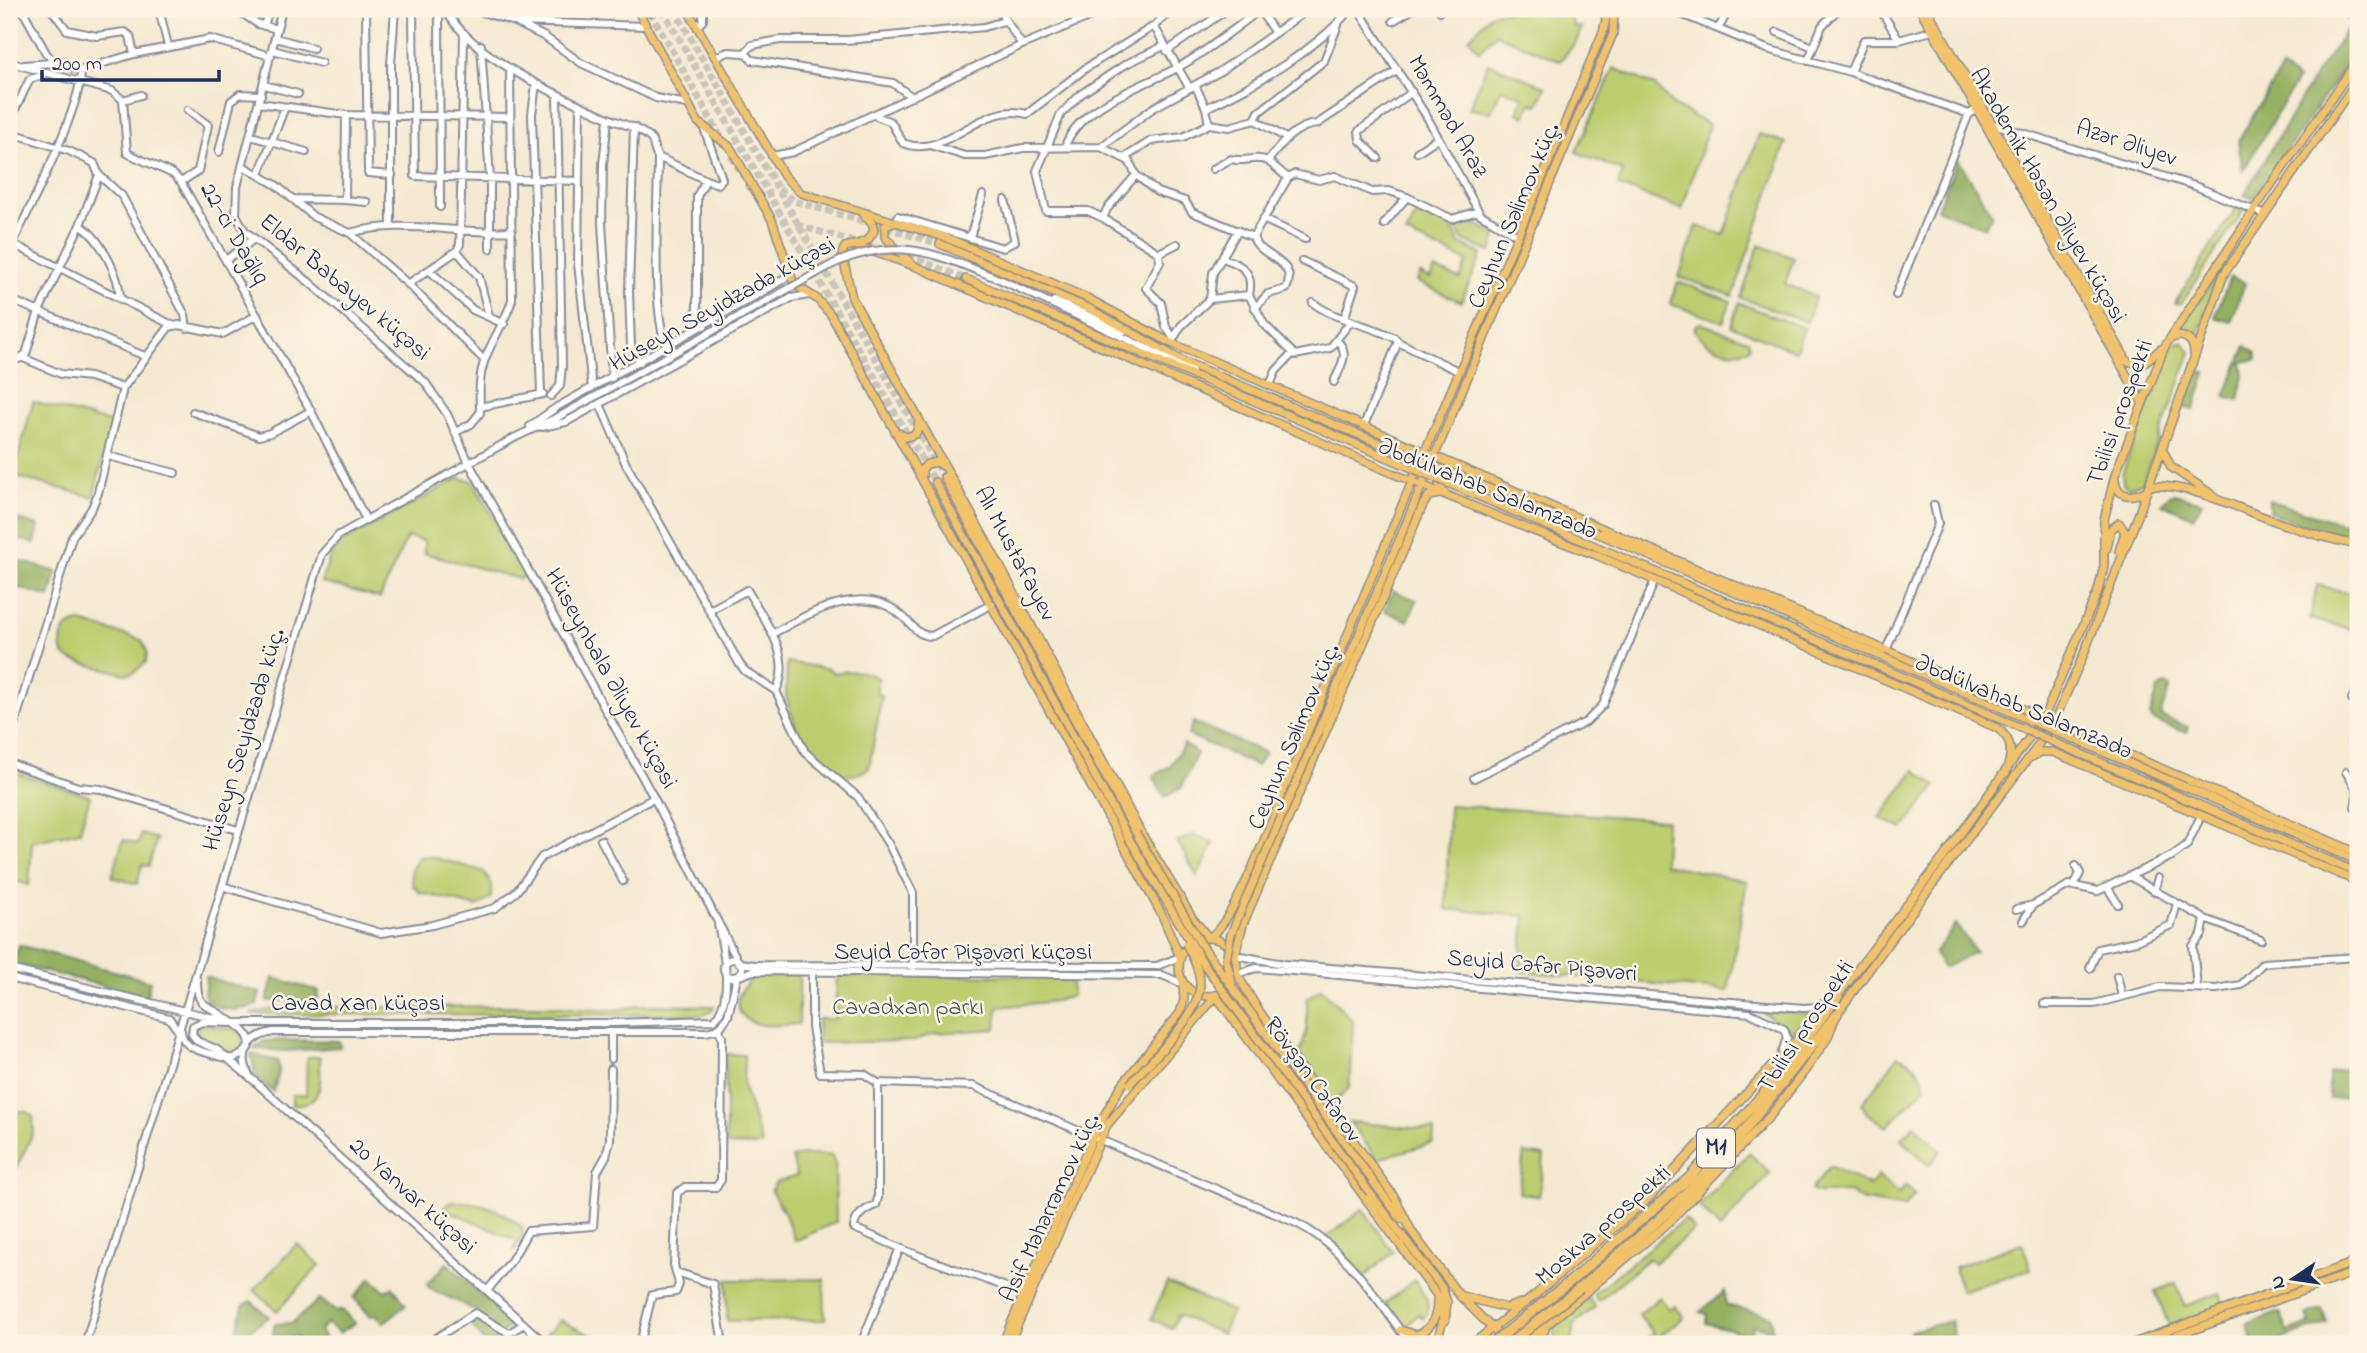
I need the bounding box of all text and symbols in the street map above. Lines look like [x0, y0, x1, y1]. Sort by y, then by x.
scale bar [42, 38, 219, 82]
street label: Məmməd Araz [1398, 49, 1497, 186]
text: 200 m [52, 50, 102, 80]
street label: Akademik Həsən Əliyev küçəsi [1959, 62, 2135, 331]
street label: Azər Əliyev [2071, 111, 2182, 178]
street label: Ceyhun Səlimov küç. [1460, 117, 1571, 315]
street label: 22-ci Dağlıq [190, 176, 276, 292]
street label: Eldar Babayev küçəsi [250, 206, 437, 371]
street label: Hüseyn Seyidzadə küçəsi [604, 228, 843, 383]
street label: Tbilisi prospekti [2078, 335, 2164, 491]
street label: Əbdülvahab Salamzadə [1372, 430, 1602, 550]
street label: Alı Mustafayev [963, 480, 1065, 629]
street label: Hüseynbala Əliyev küçəsi [534, 562, 685, 796]
street label: Hüseyn Seyidzadə küç. [194, 624, 297, 856]
street label: Ceyhun Səlimov küç. [1240, 638, 1351, 836]
street label: Əbdülvahab Salamzadə [1909, 646, 2137, 770]
street label: Seyid Cəfər Pişəvəri küçəsi [834, 936, 1092, 972]
street label: Seyid Cəfər Pişəvəri [1445, 941, 1638, 994]
street label: Tbilisi prospekti [1750, 954, 1864, 1100]
street label: Cavad Xan küçəsi [271, 987, 445, 1022]
park label: Cavadxan parkı [832, 991, 984, 1026]
street label: Rövşən Cəfərov [1254, 1010, 1370, 1151]
street label: Asif Məhərrəmov küç. [992, 1107, 1110, 1308]
road number: M1 [1697, 1128, 1735, 1168]
street label: 20 Yanvar küçəsi [340, 1130, 484, 1264]
street label: Moskva prospekti [1528, 1157, 1680, 1295]
north arrow [2258, 1244, 2328, 1314]
text: N [2264, 1273, 2293, 1292]

